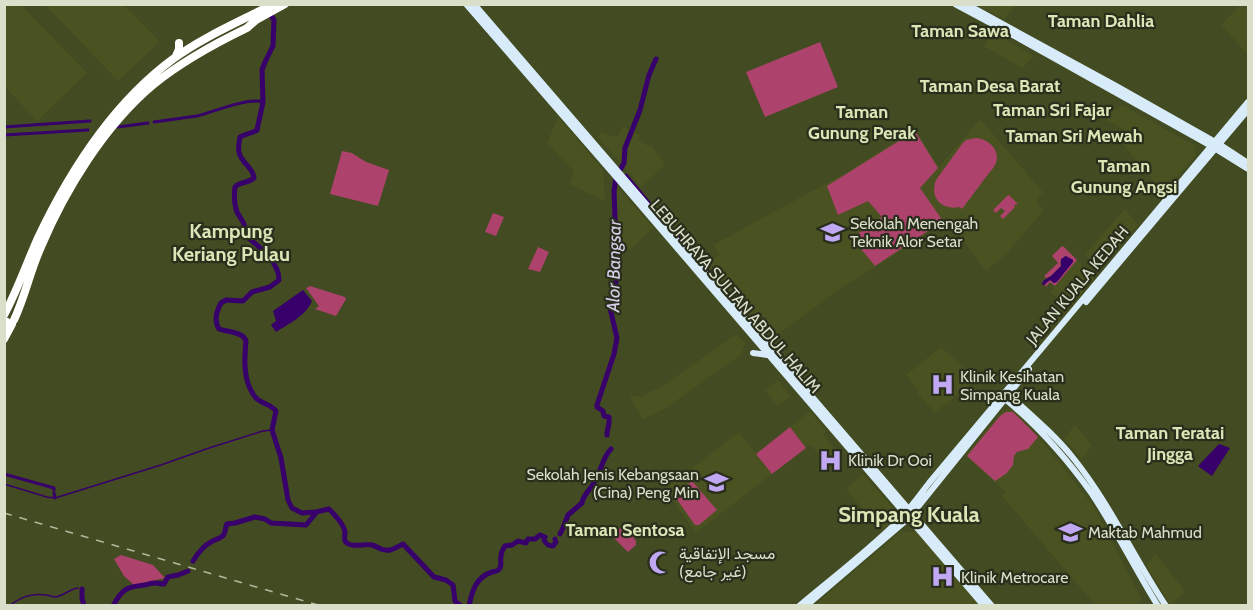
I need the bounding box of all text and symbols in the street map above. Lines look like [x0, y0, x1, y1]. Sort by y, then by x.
district label: Taman Dahlia [1048, 10, 1154, 32]
district label: Taman Sawa [911, 20, 1009, 42]
district label: Taman Desa Barat [920, 75, 1060, 97]
district label: Taman Sri Fajar [993, 99, 1111, 121]
district label: Taman Gunung Perak [808, 101, 916, 144]
district label: Taman Sri Mewah [1005, 125, 1143, 147]
district label: Taman Gunung Angsi [1071, 155, 1177, 198]
street label: LEBUHRAYA SULTAN ABDUL HALIM [646, 196, 825, 397]
place label: Sekolah Menengah Teknik Alor Setar [850, 214, 978, 251]
water label: Alor Bangsar [602, 218, 626, 313]
district label: Kampung Keriang Pulau [172, 219, 290, 266]
school or university icon: Sekolah Menengah Teknik Alor Setar [819, 219, 845, 245]
street label: JALAN KUALA KEDAH [1022, 222, 1133, 349]
place label: Klinik Kesihatan Simpang Kuala [960, 367, 1064, 404]
hospital icon: Klinik Kesihatan Simpang Kuala [929, 372, 955, 398]
district label: Taman Teratai Jingga [1116, 422, 1224, 465]
hospital icon: Klinik Dr Ooi [817, 447, 843, 473]
place label: Klinik Dr Ooi [848, 451, 932, 470]
place label: Sekolah Jenis Kebangsaan (Cina) Peng Min [526, 465, 699, 502]
school or university icon: Sekolah Jenis Kebangsaan (Cina) Peng Min [704, 470, 730, 496]
district label: Simpang Kuala [838, 501, 980, 528]
district label: Taman Sentosa [565, 519, 685, 541]
school or university icon: Maktab Mahmud [1057, 519, 1083, 545]
place label: Maktab Mahmud [1088, 523, 1202, 542]
place label: مسجد الإتفاقية (غير جامع) [679, 544, 775, 583]
mosque icon: مسجد الإتفاقية (غير جامع) [648, 549, 674, 575]
hospital icon: Klinik Metrocare [930, 564, 956, 590]
place label: Klinik Metrocare [961, 568, 1068, 587]

